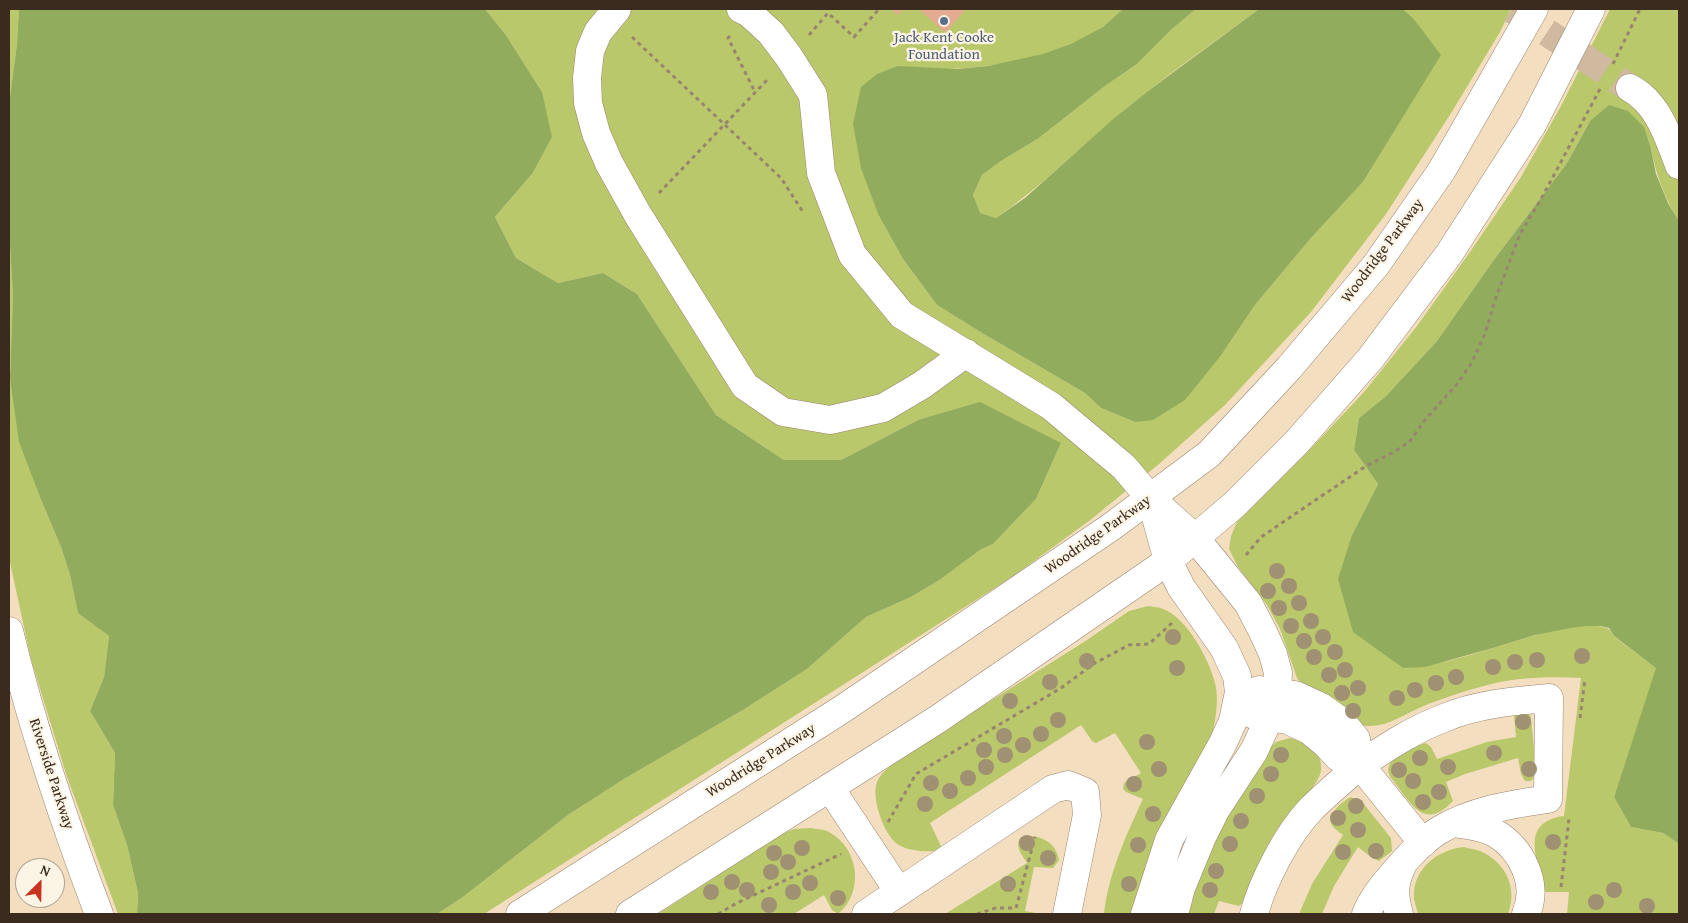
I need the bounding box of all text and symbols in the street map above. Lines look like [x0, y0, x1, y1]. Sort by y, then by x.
marker: Jack Kent Cooke Foundation [938, 15, 950, 27]
place label: Jack Kent Cooke Foundation [894, 29, 994, 64]
street label: Woodridge Parkway [1338, 195, 1428, 307]
street label: Woodridge Parkway [1041, 492, 1155, 578]
street label: Riverside Parkway [25, 716, 77, 832]
street label: Woodridge Parkway [703, 720, 819, 802]
north arrow [15, 858, 65, 908]
text: N [37, 859, 54, 881]

